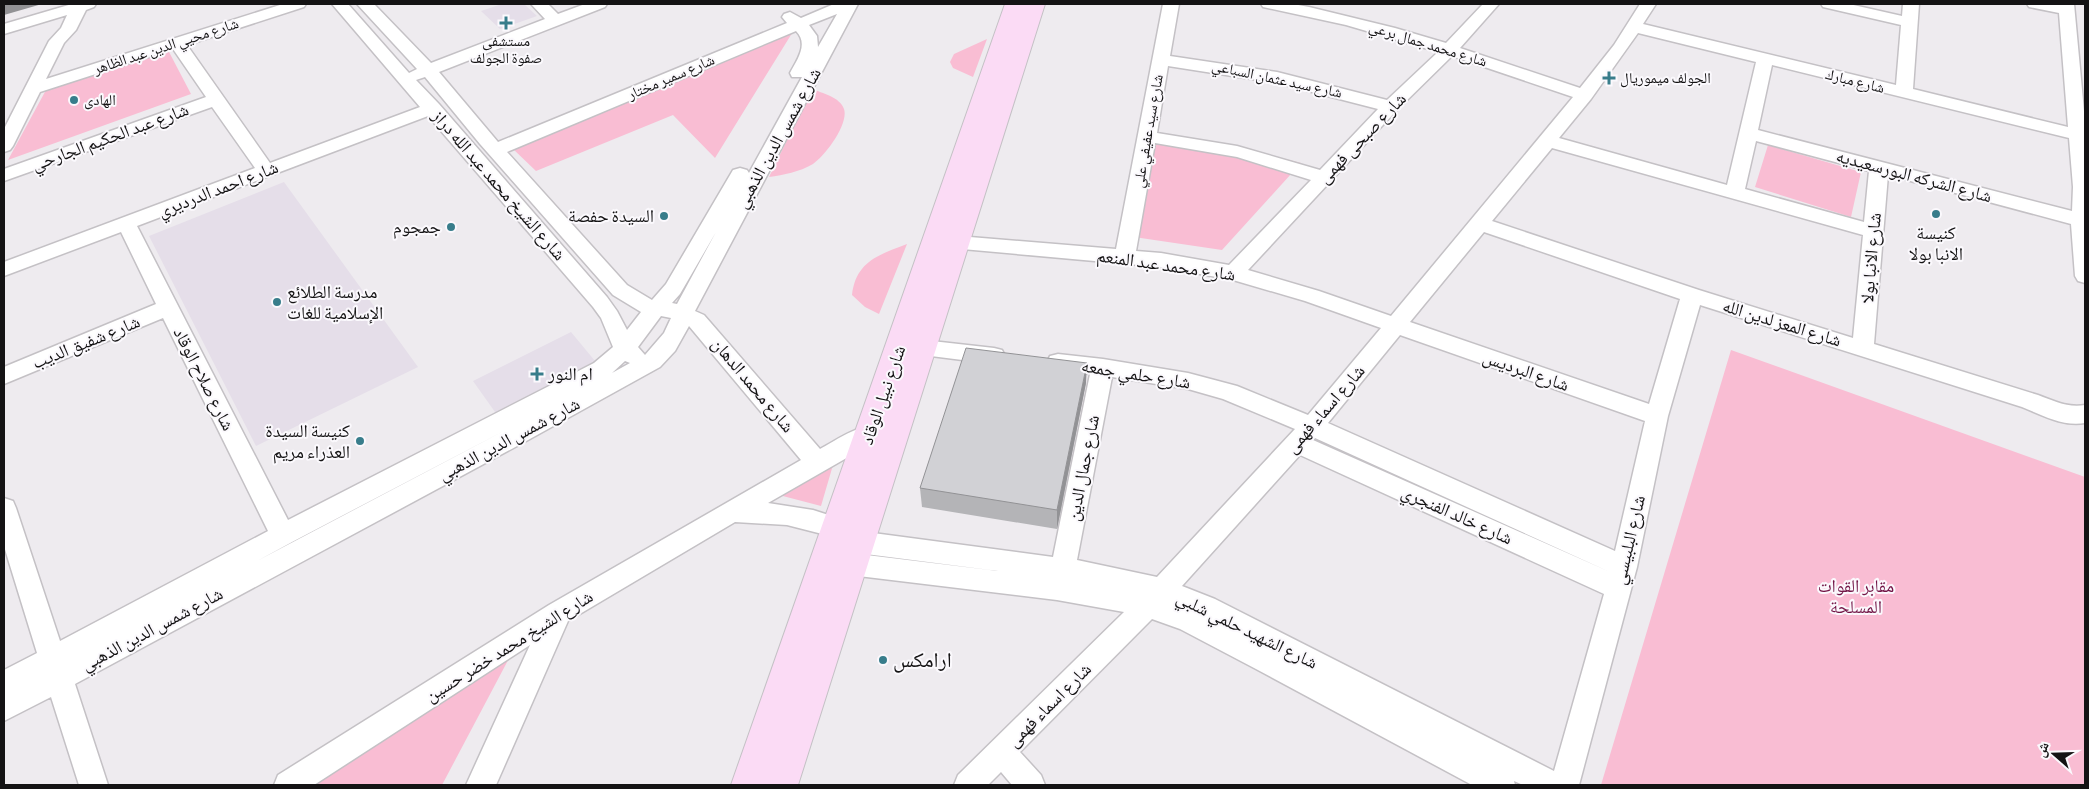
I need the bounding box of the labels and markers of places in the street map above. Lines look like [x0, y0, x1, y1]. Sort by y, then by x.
marker: مستشفى صفوة الجولف [499, 16, 513, 30]
place label: مستشفى صفوة الجولف [470, 34, 542, 67]
marker: الجولف ميموريال [1602, 71, 1616, 85]
place label: الجولف ميموريال [1620, 71, 1711, 88]
place label: الهادى [84, 93, 116, 110]
marker: الهادى [68, 94, 80, 106]
place label: السيدة حفصة [568, 208, 654, 226]
marker: كنيسة الانبا بولا [1930, 208, 1942, 220]
marker: السيدة حفصة [658, 210, 670, 222]
place label: جمجوم [393, 219, 441, 239]
marker: جمجوم [445, 221, 457, 233]
place label: كنيسة الانبا بولا [1909, 225, 1963, 265]
place label: مدرسة الطلائع الإسلامية للغات [287, 284, 383, 324]
marker: مدرسة الطلائع الإسلامية للغات [271, 296, 283, 308]
place label: ام النور [547, 366, 593, 386]
marker: ام النور [530, 367, 544, 381]
place label: كنيسة السيدة العذراء مريم [265, 423, 351, 464]
marker: كنيسة السيدة العذراء مريم [354, 435, 366, 447]
place label: ارامكس [893, 650, 952, 673]
marker: ارامكس [877, 654, 889, 666]

